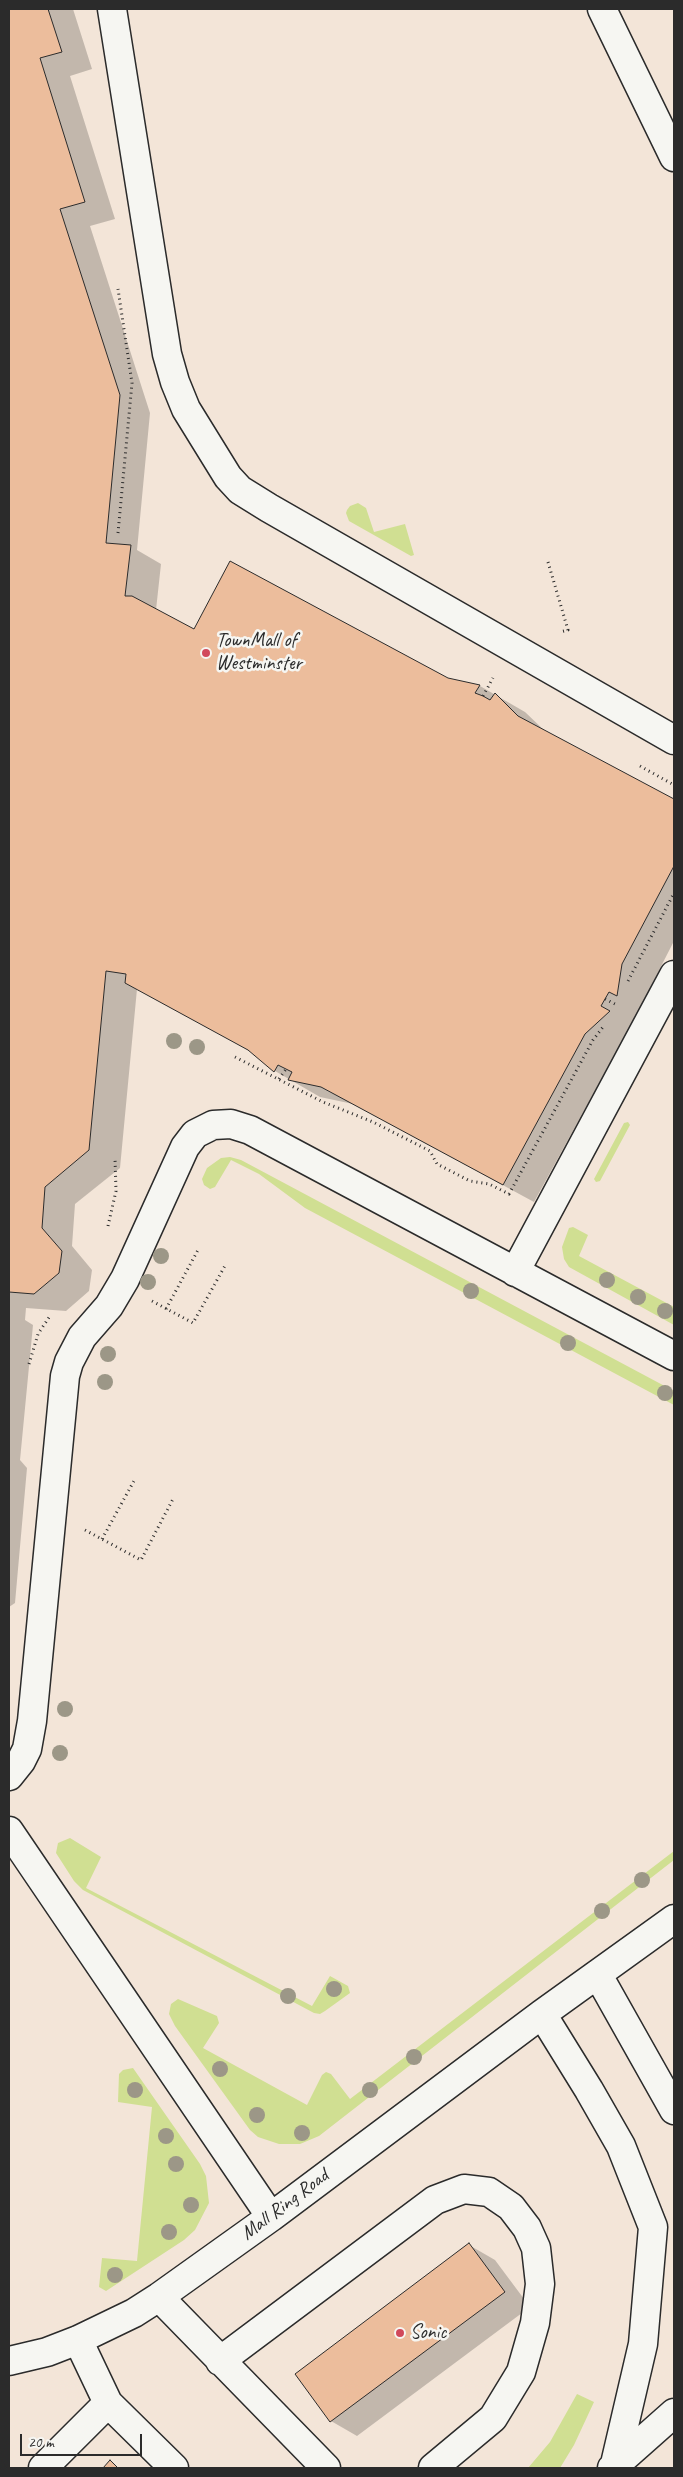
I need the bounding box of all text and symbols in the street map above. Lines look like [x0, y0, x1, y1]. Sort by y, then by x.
place label: TownMall of Westminster [216, 629, 302, 676]
marker: TownMall of Westminster [200, 647, 212, 659]
street label: Mall Ring Road [236, 2164, 334, 2246]
place label: Sonic [410, 2321, 446, 2345]
marker: Sonic [394, 2327, 406, 2339]
scale bar [22, 2424, 145, 2456]
text: 20 m [28, 2433, 54, 2452]

